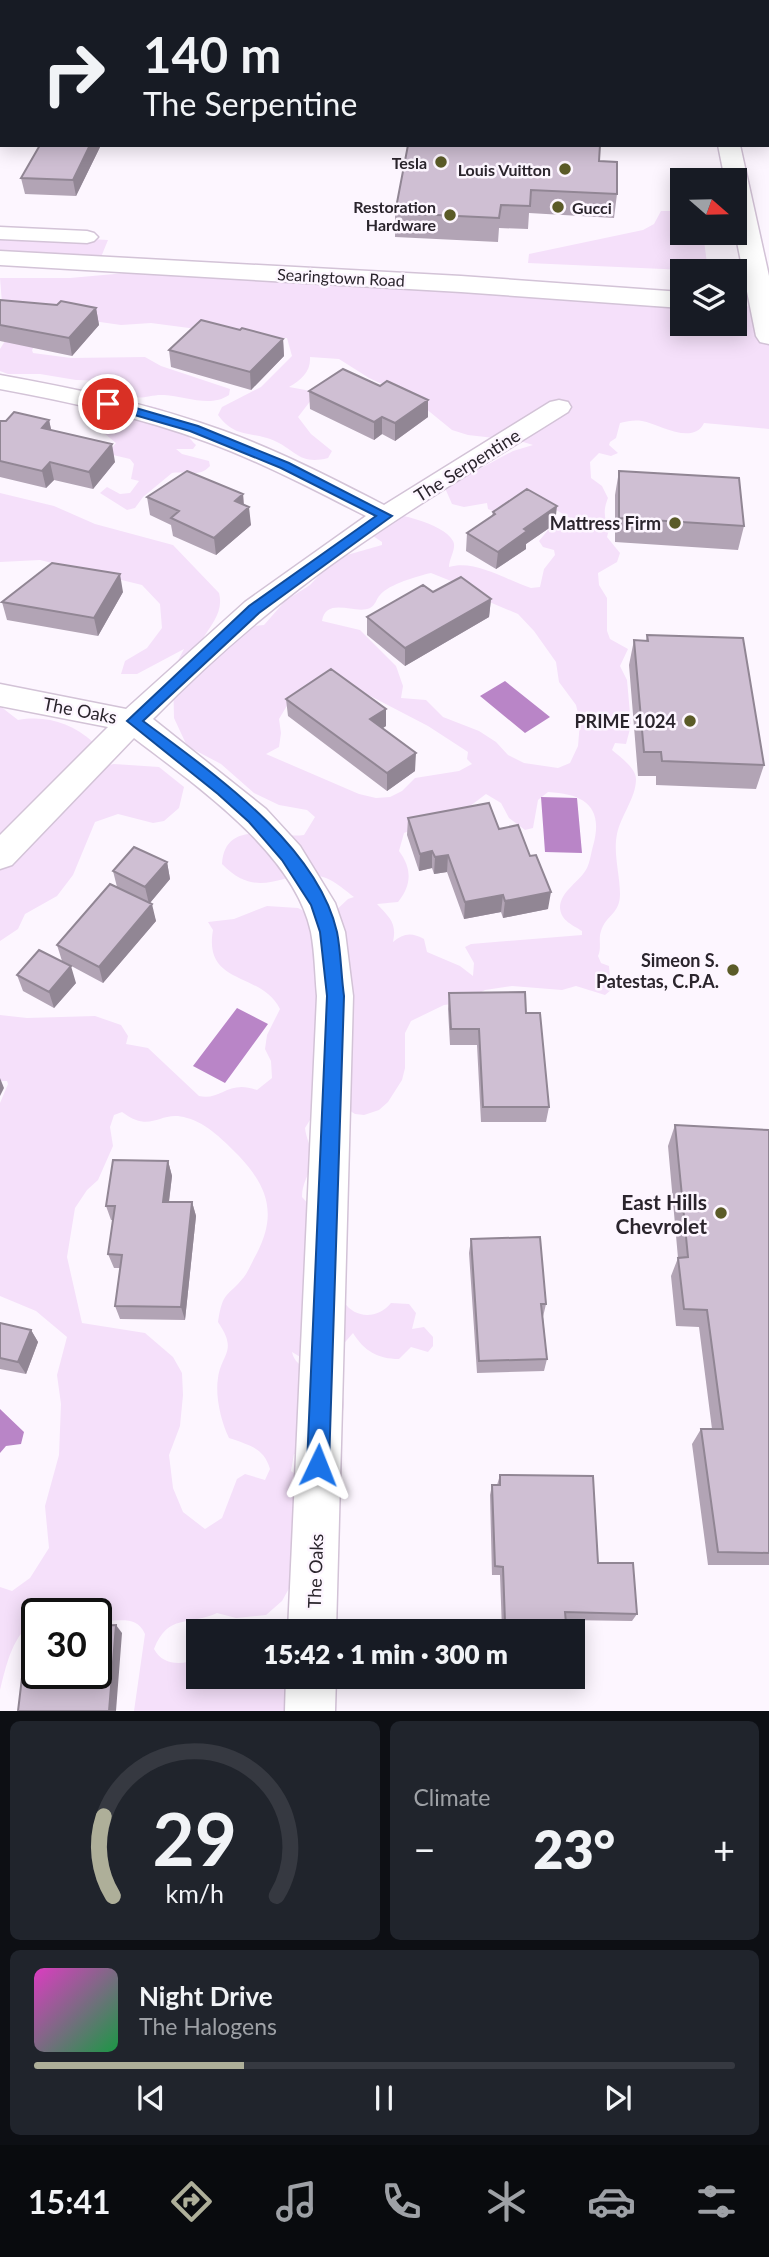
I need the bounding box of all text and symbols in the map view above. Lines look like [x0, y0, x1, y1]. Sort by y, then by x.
text: 140 m [143, 25, 281, 83]
icon: right [28, 28, 119, 119]
text: The Serpentine [143, 84, 357, 123]
place label: Tesla [392, 153, 427, 172]
marker: Tesla [433, 154, 449, 170]
place label: Louis Vuitton [458, 160, 551, 179]
marker: Louis Vuitton [557, 161, 573, 177]
north arrow [670, 168, 747, 245]
map controls [670, 168, 747, 336]
place label: Restoration Hardware [353, 197, 436, 234]
place label: Gucci [572, 198, 612, 217]
marker: Gucci [550, 199, 566, 215]
marker: Restoration Hardware [442, 207, 458, 223]
button: layers [670, 259, 747, 336]
street label: Searingtown Road [277, 264, 405, 290]
pin [78, 374, 138, 434]
icon: arrive [89, 385, 127, 423]
street label: The Serpentine [410, 424, 524, 506]
place label: Mattress Firm [550, 512, 661, 534]
marker: Mattress Firm [667, 515, 683, 531]
street label: The Oaks [41, 692, 119, 728]
place label: PRIME 1024 [574, 710, 676, 732]
marker: PRIME 1024 [682, 713, 698, 729]
place label: Simeon S. Patestas, C.P.A. [596, 949, 719, 992]
marker: Simeon S. Patestas, C.P.A. [725, 962, 741, 978]
place label: East Hills Chevrolet [616, 1189, 707, 1238]
marker: East Hills Chevrolet [713, 1205, 729, 1221]
position arrow [281, 1428, 355, 1502]
street label: The Oaks [303, 1533, 327, 1609]
speed limit sign: 30 [21, 1598, 112, 1689]
text: 15:42 · 1 min · 300 m [263, 1638, 508, 1670]
text: Climate [414, 1783, 490, 1811]
text: 29 [153, 1795, 237, 1883]
text: 23° [533, 1818, 615, 1880]
text: − [414, 1826, 436, 1872]
text: + [713, 1826, 735, 1872]
text: km/h [165, 1878, 224, 1908]
text: Night Drive [139, 1980, 273, 2012]
text: The Halogens [139, 2012, 277, 2040]
icon: previous [132, 2079, 170, 2117]
icon: pause [365, 2079, 403, 2117]
icon: next [599, 2079, 637, 2117]
icon: directions [167, 2177, 216, 2226]
icon: music [272, 2177, 321, 2226]
icon: phone [377, 2177, 426, 2226]
icon: climate [482, 2177, 531, 2226]
icon: car [587, 2177, 636, 2226]
icon: filters [692, 2177, 741, 2226]
text: 15:41 [28, 2182, 111, 2221]

